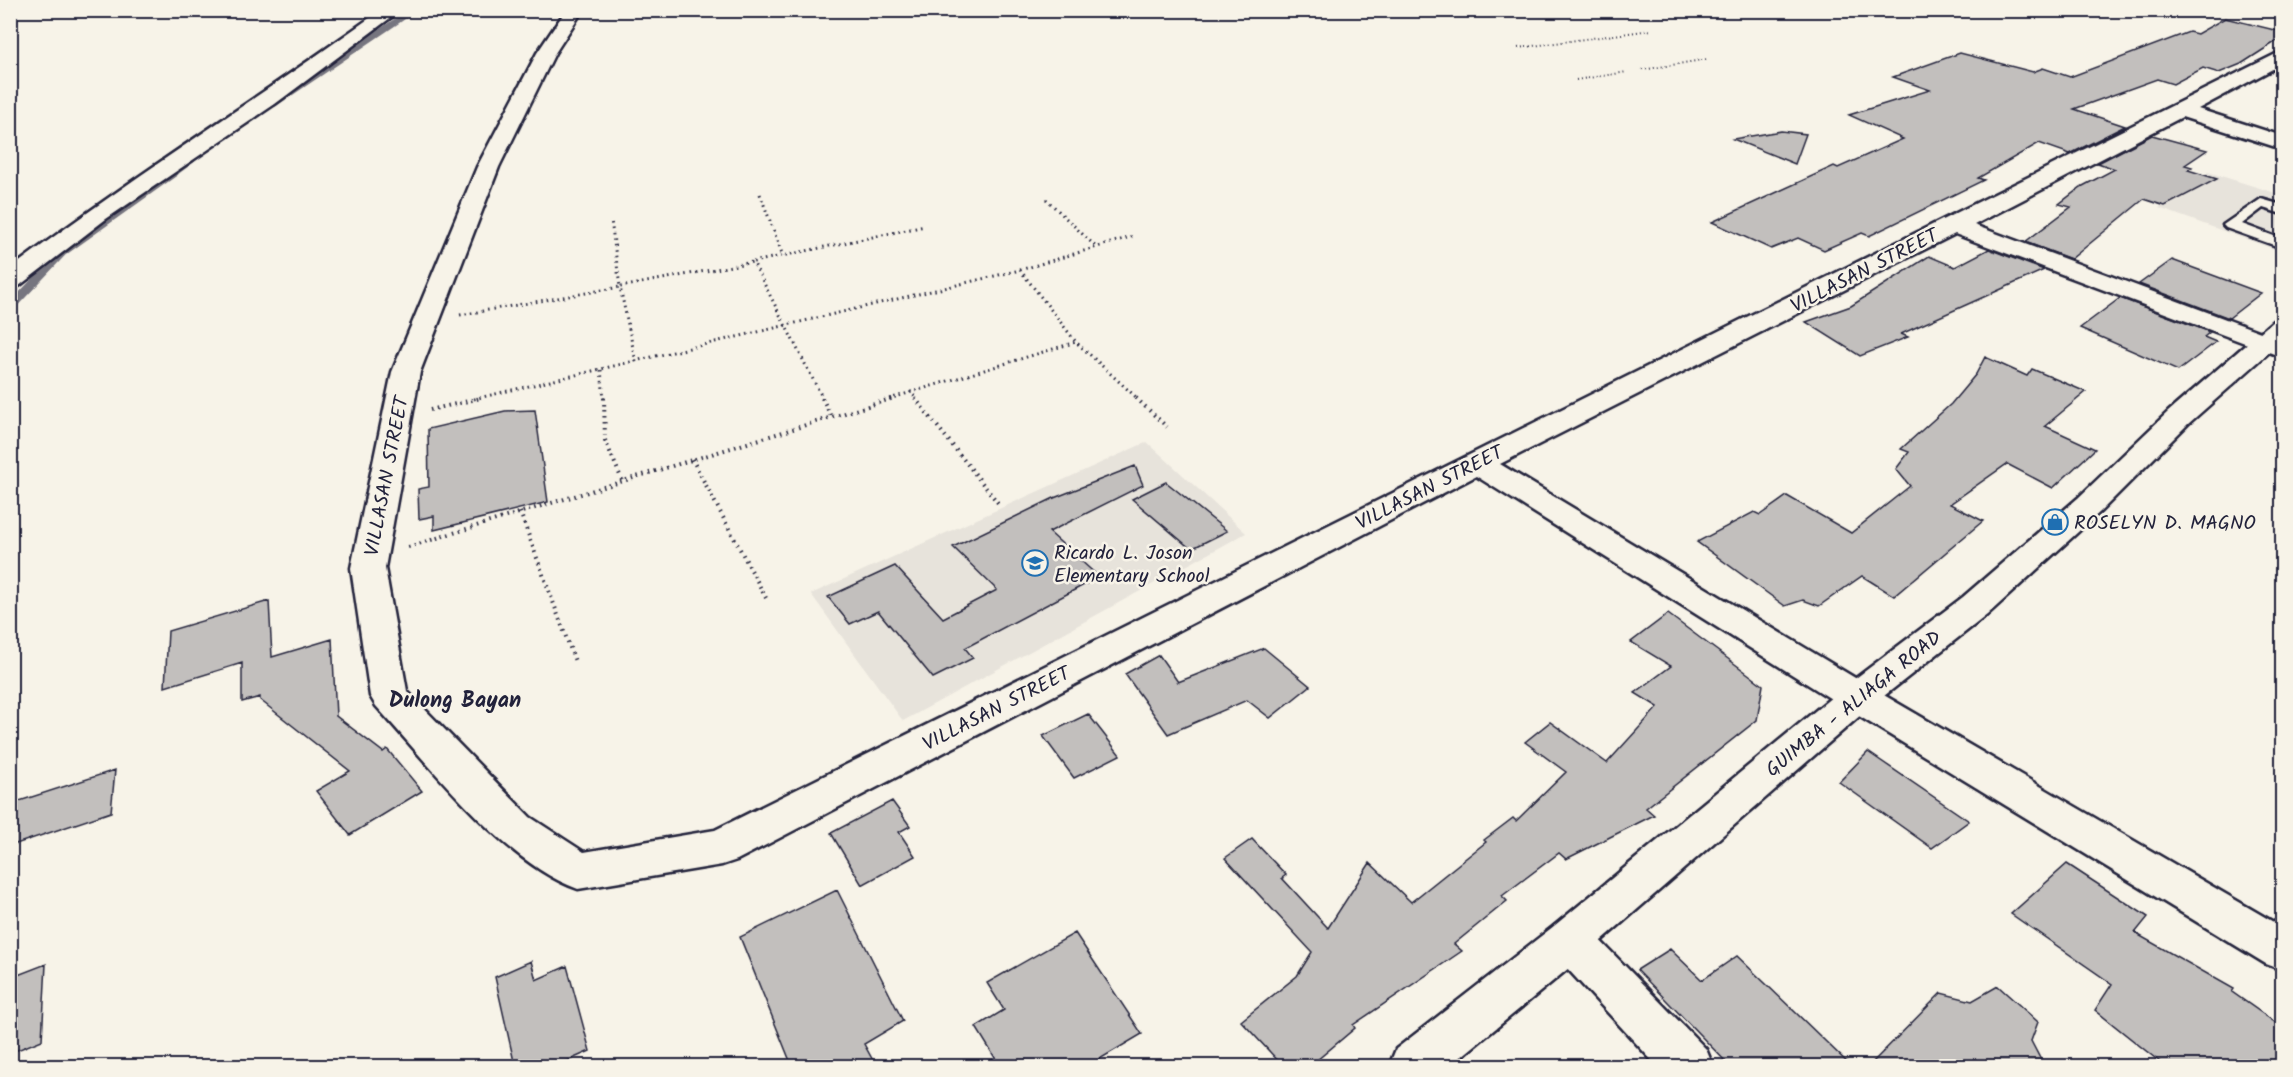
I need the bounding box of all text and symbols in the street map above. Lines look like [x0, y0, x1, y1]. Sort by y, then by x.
street label: VILLASAN STREET [1785, 220, 1947, 323]
street label: VILLASAN STREET [357, 391, 420, 559]
street label: VILLASAN STREET [1350, 437, 1512, 540]
shop icon: ROSELYN D. MAGNO [2040, 507, 2070, 537]
place label: ROSELYN D. MAGNO [2074, 508, 2256, 540]
place label: Ricardo L. Joson Elementary School [1054, 538, 1210, 593]
school or university icon: Ricardo L. Joson Elementary School [1020, 548, 1050, 578]
street label: GUIMBA - ALIAGA ROAD [1759, 623, 1950, 786]
street label: VILLASAN STREET [917, 658, 1079, 761]
district label: Dulong Bayan [389, 684, 521, 719]

